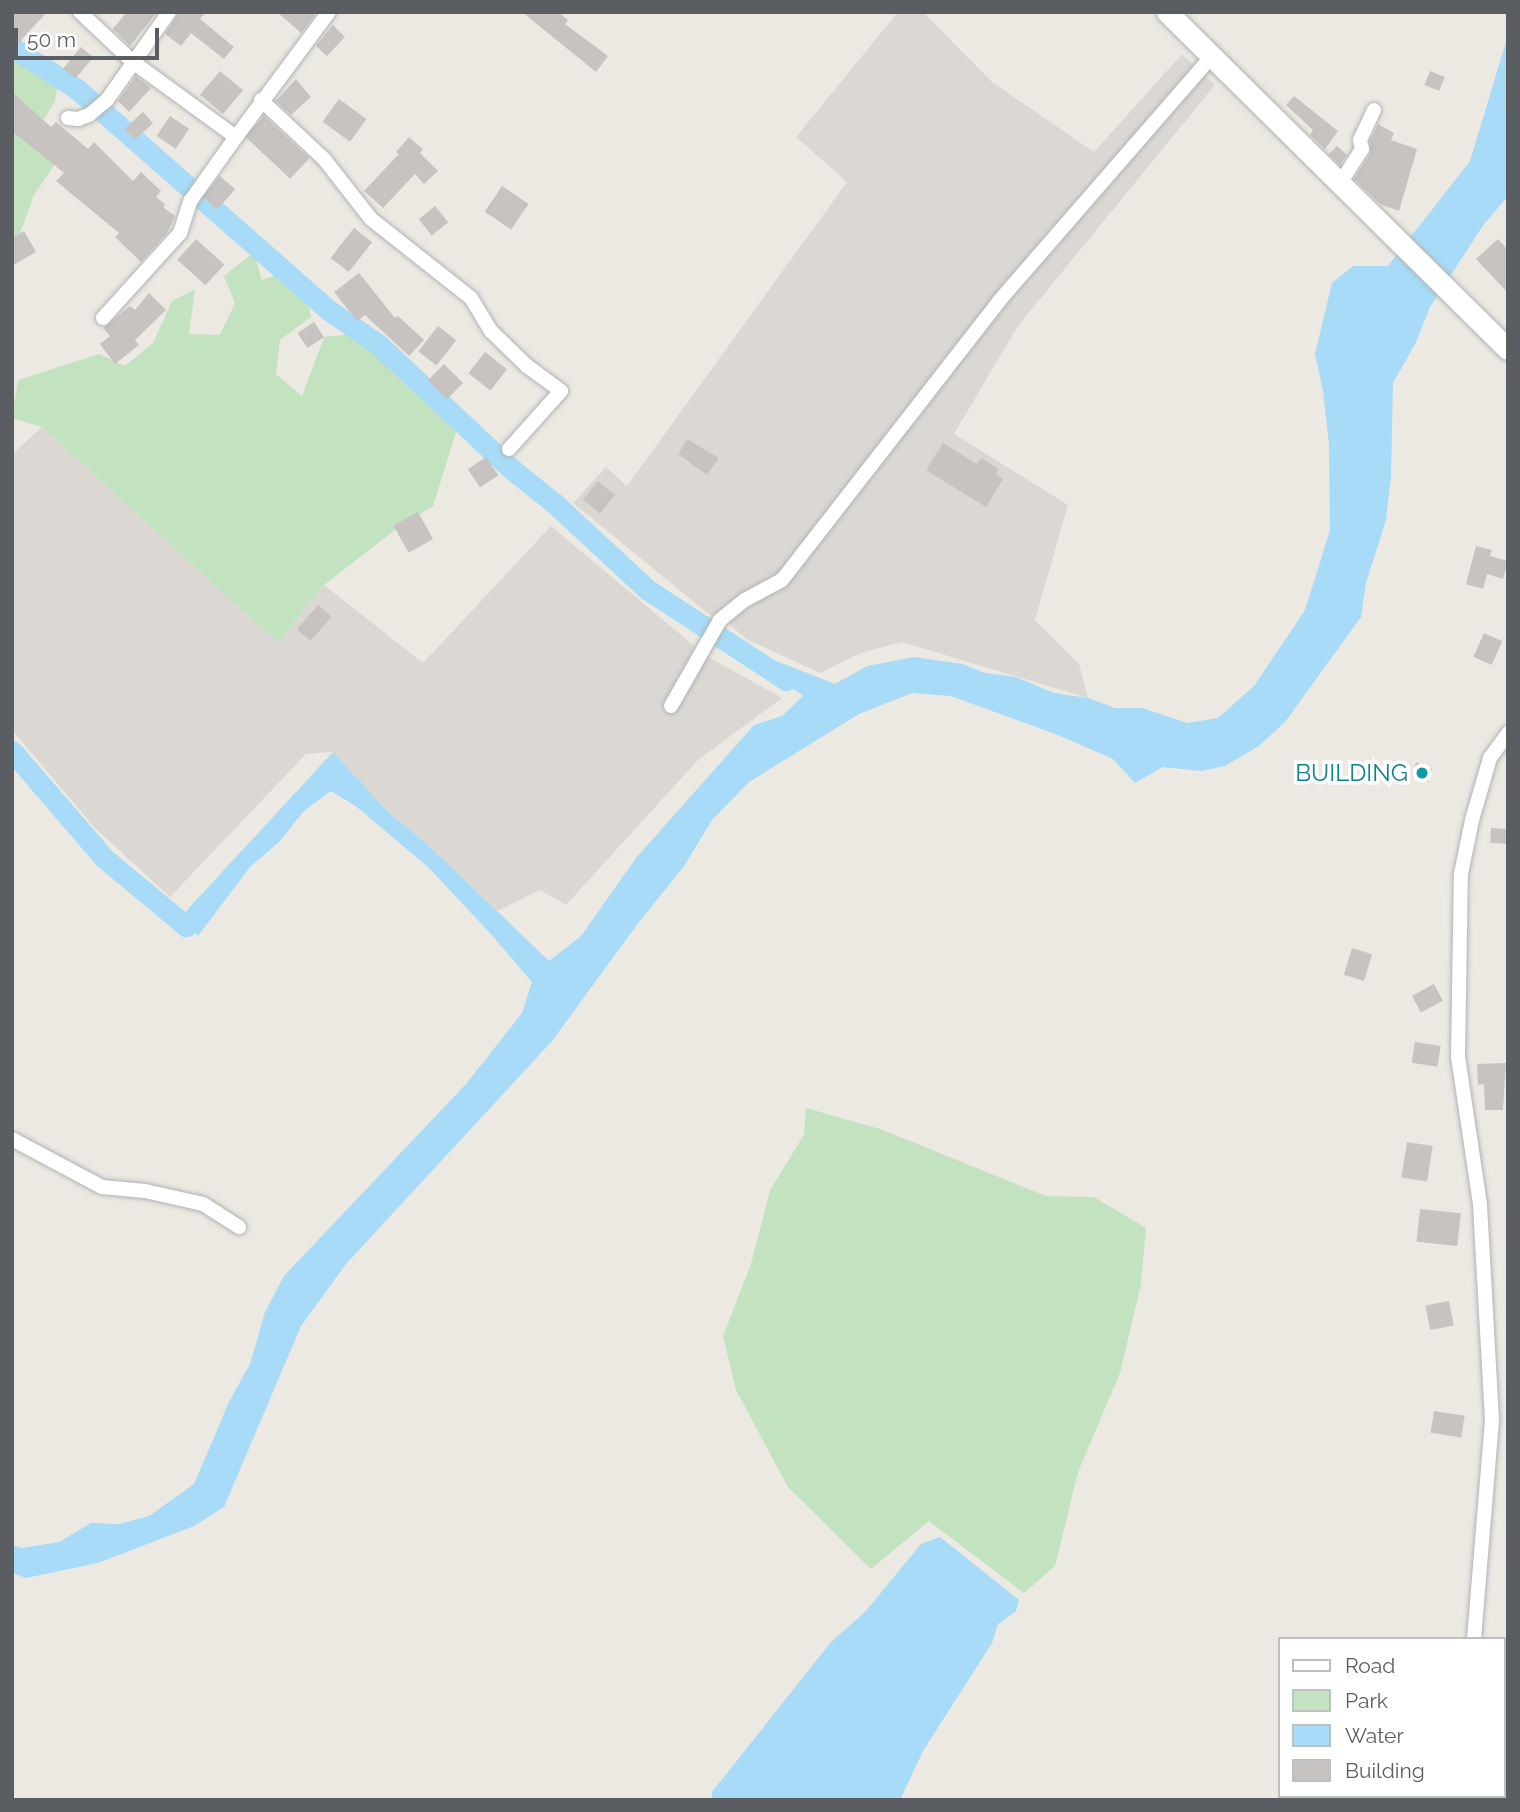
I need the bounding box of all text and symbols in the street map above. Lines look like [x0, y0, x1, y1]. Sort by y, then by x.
scale bar [18, 14, 163, 58]
text: 50 m [27, 27, 76, 52]
place label: BUILDING [1295, 759, 1408, 787]
marker: BUILDING [1414, 765, 1430, 781]
legend [1278, 1637, 1506, 1798]
text: Road [1345, 1653, 1395, 1678]
text: Park [1345, 1688, 1388, 1713]
text: Water [1345, 1723, 1404, 1748]
text: Building [1345, 1758, 1425, 1783]

